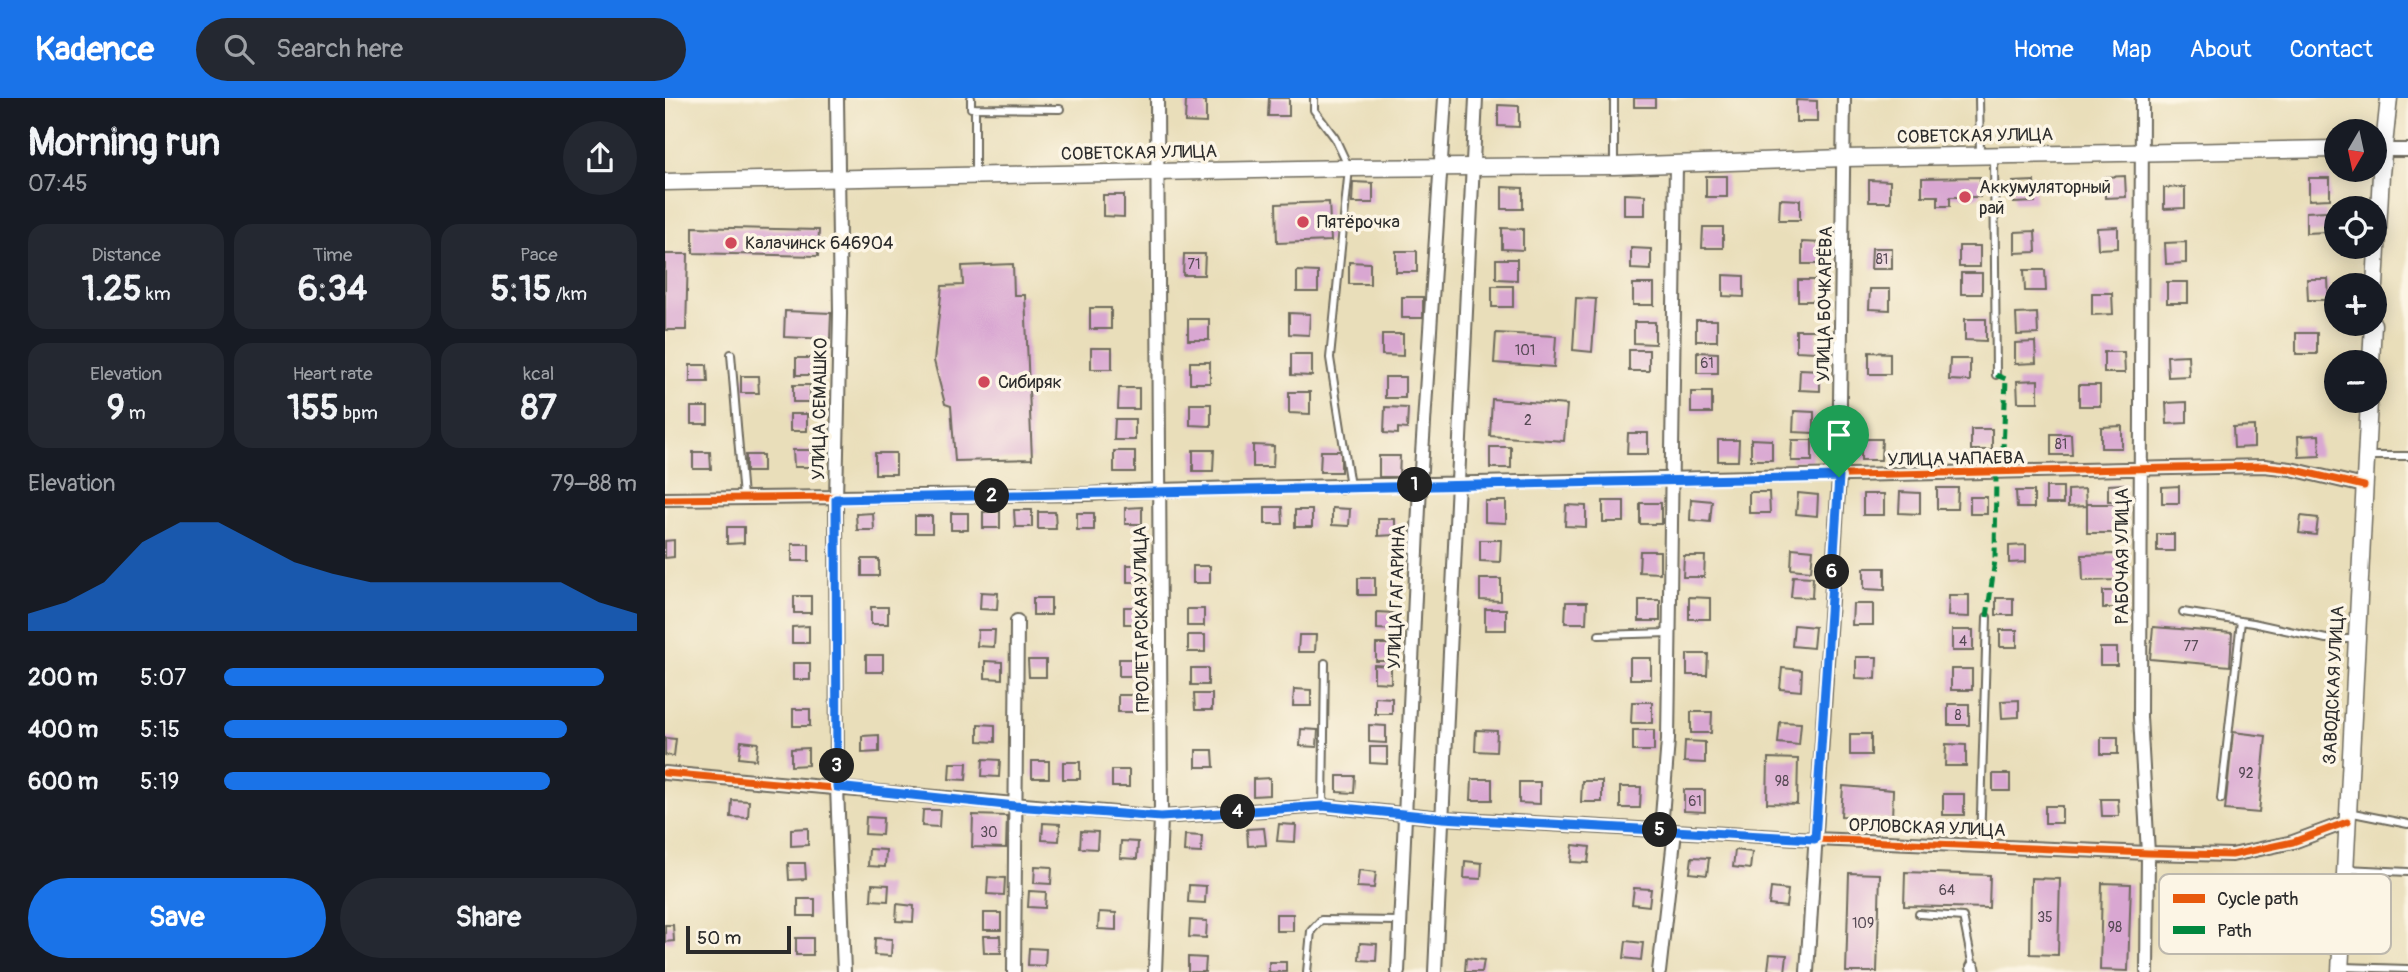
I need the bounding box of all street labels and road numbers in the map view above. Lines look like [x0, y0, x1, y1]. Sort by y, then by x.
street label: СОВЕТСКАЯ УЛИЦА [1897, 123, 2054, 149]
street label: СОВЕТСКАЯ УЛИЦА [1061, 140, 1218, 166]
street label: УЛИЦА БОЧКАРЁВА [1812, 225, 1838, 382]
street label: УЛИЦА СЕМАШКО [807, 338, 833, 480]
street label: УЛИЦА ЧАПАЕВА [1887, 446, 2025, 472]
street label: РАБОЧАЯ УЛИЦА [2111, 487, 2134, 624]
street label: УЛИЦА ГАГАРИНА [1383, 524, 1411, 669]
street label: ПРОЛЕТАРСКАЯ УЛИЦА [1129, 525, 1155, 712]
street label: ЗАВОДСКАЯ УЛИЦА [2318, 605, 2350, 765]
street label: ОРЛОВСКАЯ УЛИЦА [1848, 814, 2006, 842]

